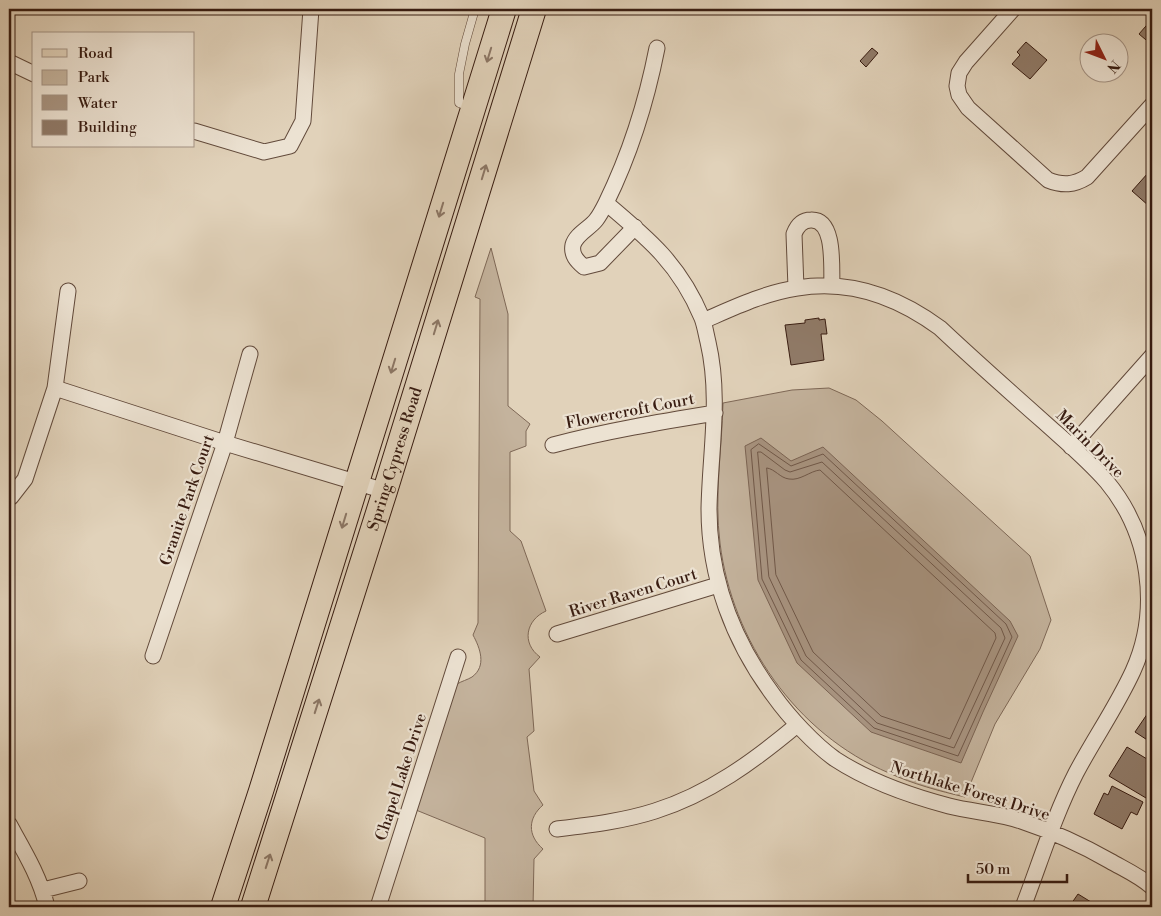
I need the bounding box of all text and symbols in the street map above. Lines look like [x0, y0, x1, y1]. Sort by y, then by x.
legend [32, 32, 195, 148]
north arrow [1078, 32, 1128, 82]
text: Road [78, 44, 113, 63]
one-way arrow [484, 47, 494, 63]
text: N [1103, 56, 1123, 76]
text: Park [78, 68, 110, 87]
text: Water [77, 94, 118, 113]
text: Building [77, 118, 137, 137]
one-way arrow [479, 164, 489, 180]
one-way arrow [436, 202, 445, 218]
one-way arrow [432, 320, 441, 336]
one-way arrow [387, 357, 397, 373]
street label: Spring Cypress Road [363, 385, 426, 533]
street label: Flowercroft Court [564, 389, 696, 433]
street label: Marin Drive [1052, 406, 1128, 482]
street label: Granite Park Court [155, 432, 219, 568]
one-way arrow [339, 512, 349, 528]
street label: River Raven Court [567, 564, 700, 622]
one-way arrow [313, 698, 323, 714]
street label: Chapel Lake Drive [371, 711, 431, 843]
street label: Northlake Forest Drive [888, 757, 1052, 825]
scale bar [968, 851, 1067, 883]
one-way arrow [264, 854, 273, 869]
text: 50 m [976, 860, 1010, 879]

